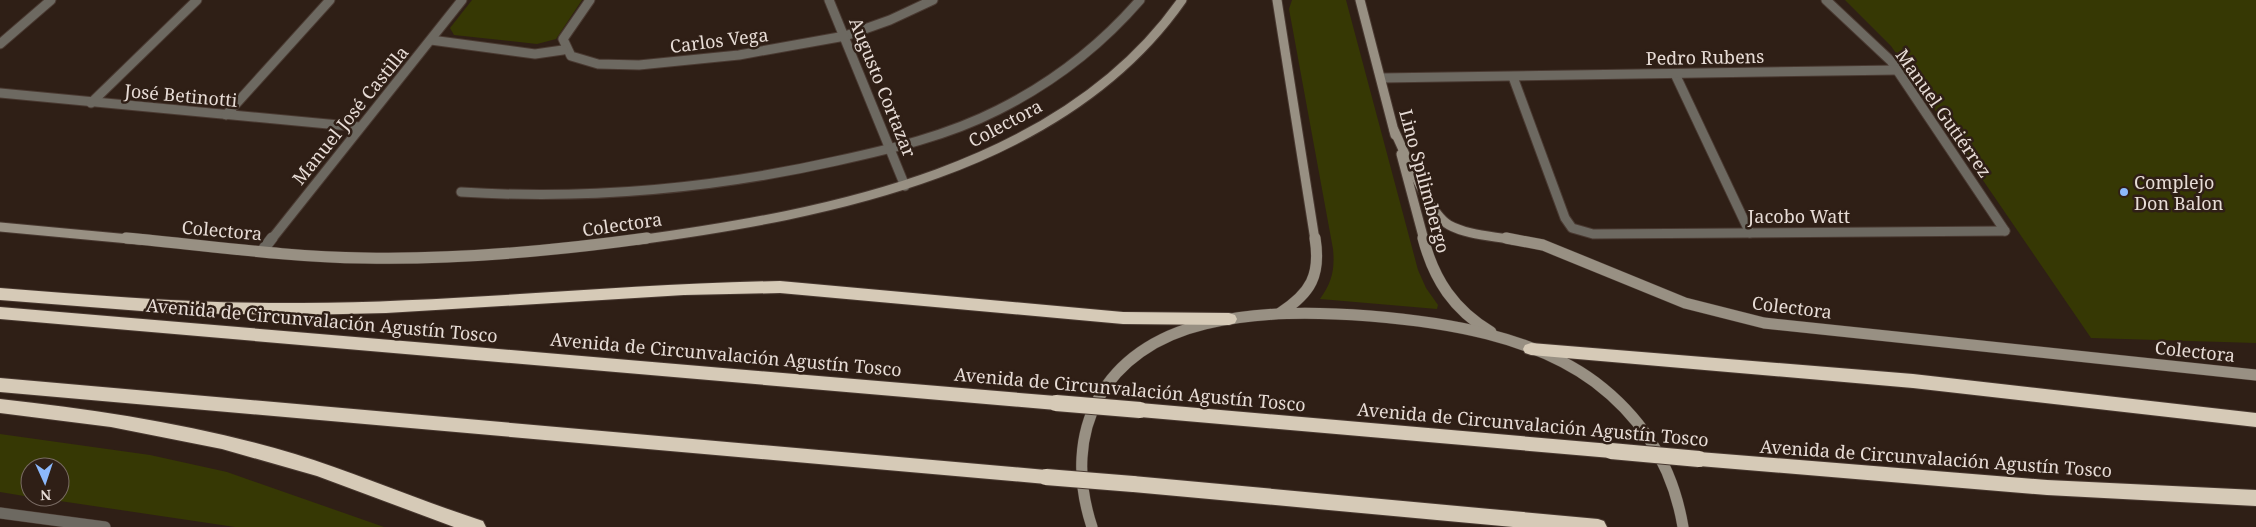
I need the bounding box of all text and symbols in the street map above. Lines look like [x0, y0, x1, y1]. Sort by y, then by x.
street label: Augusto Cortazar [844, 14, 922, 161]
street label: Carlos Vega [668, 22, 770, 58]
street label: Manuel José Castilla [287, 41, 413, 189]
street label: Pedro Rubens [1645, 44, 1765, 70]
street label: Manuel Gutiérrez [1891, 44, 1997, 182]
street label: José Betinotti [123, 78, 239, 112]
street label: Colectora [964, 94, 1046, 152]
street label: Lino Spilimbergo [1394, 106, 1456, 256]
place label: Complejo Don Balon [2134, 170, 2224, 215]
marker: Complejo Don Balon [2118, 186, 2130, 198]
street label: Jacobo Watt [1747, 204, 1850, 228]
street label: Colectora [580, 207, 664, 241]
street label: Colectora [181, 215, 263, 245]
street label: Colectora [1751, 290, 1833, 324]
street label: Avenida de Circunvalación Agustín Tosco [145, 293, 499, 347]
street label: Avenida de Circunvalación Agustín Tosco [549, 327, 903, 381]
street label: Colectora [2154, 335, 2236, 367]
street label: Avenida de Circunvalación Agustín Tosco [953, 362, 1307, 416]
street label: Avenida de Circunvalación Agustín Tosco [1356, 397, 1710, 451]
street label: Avenida de Circunvalación Agustín Tosco [1759, 434, 2113, 482]
north arrow [20, 457, 70, 507]
text: N [40, 486, 52, 505]

